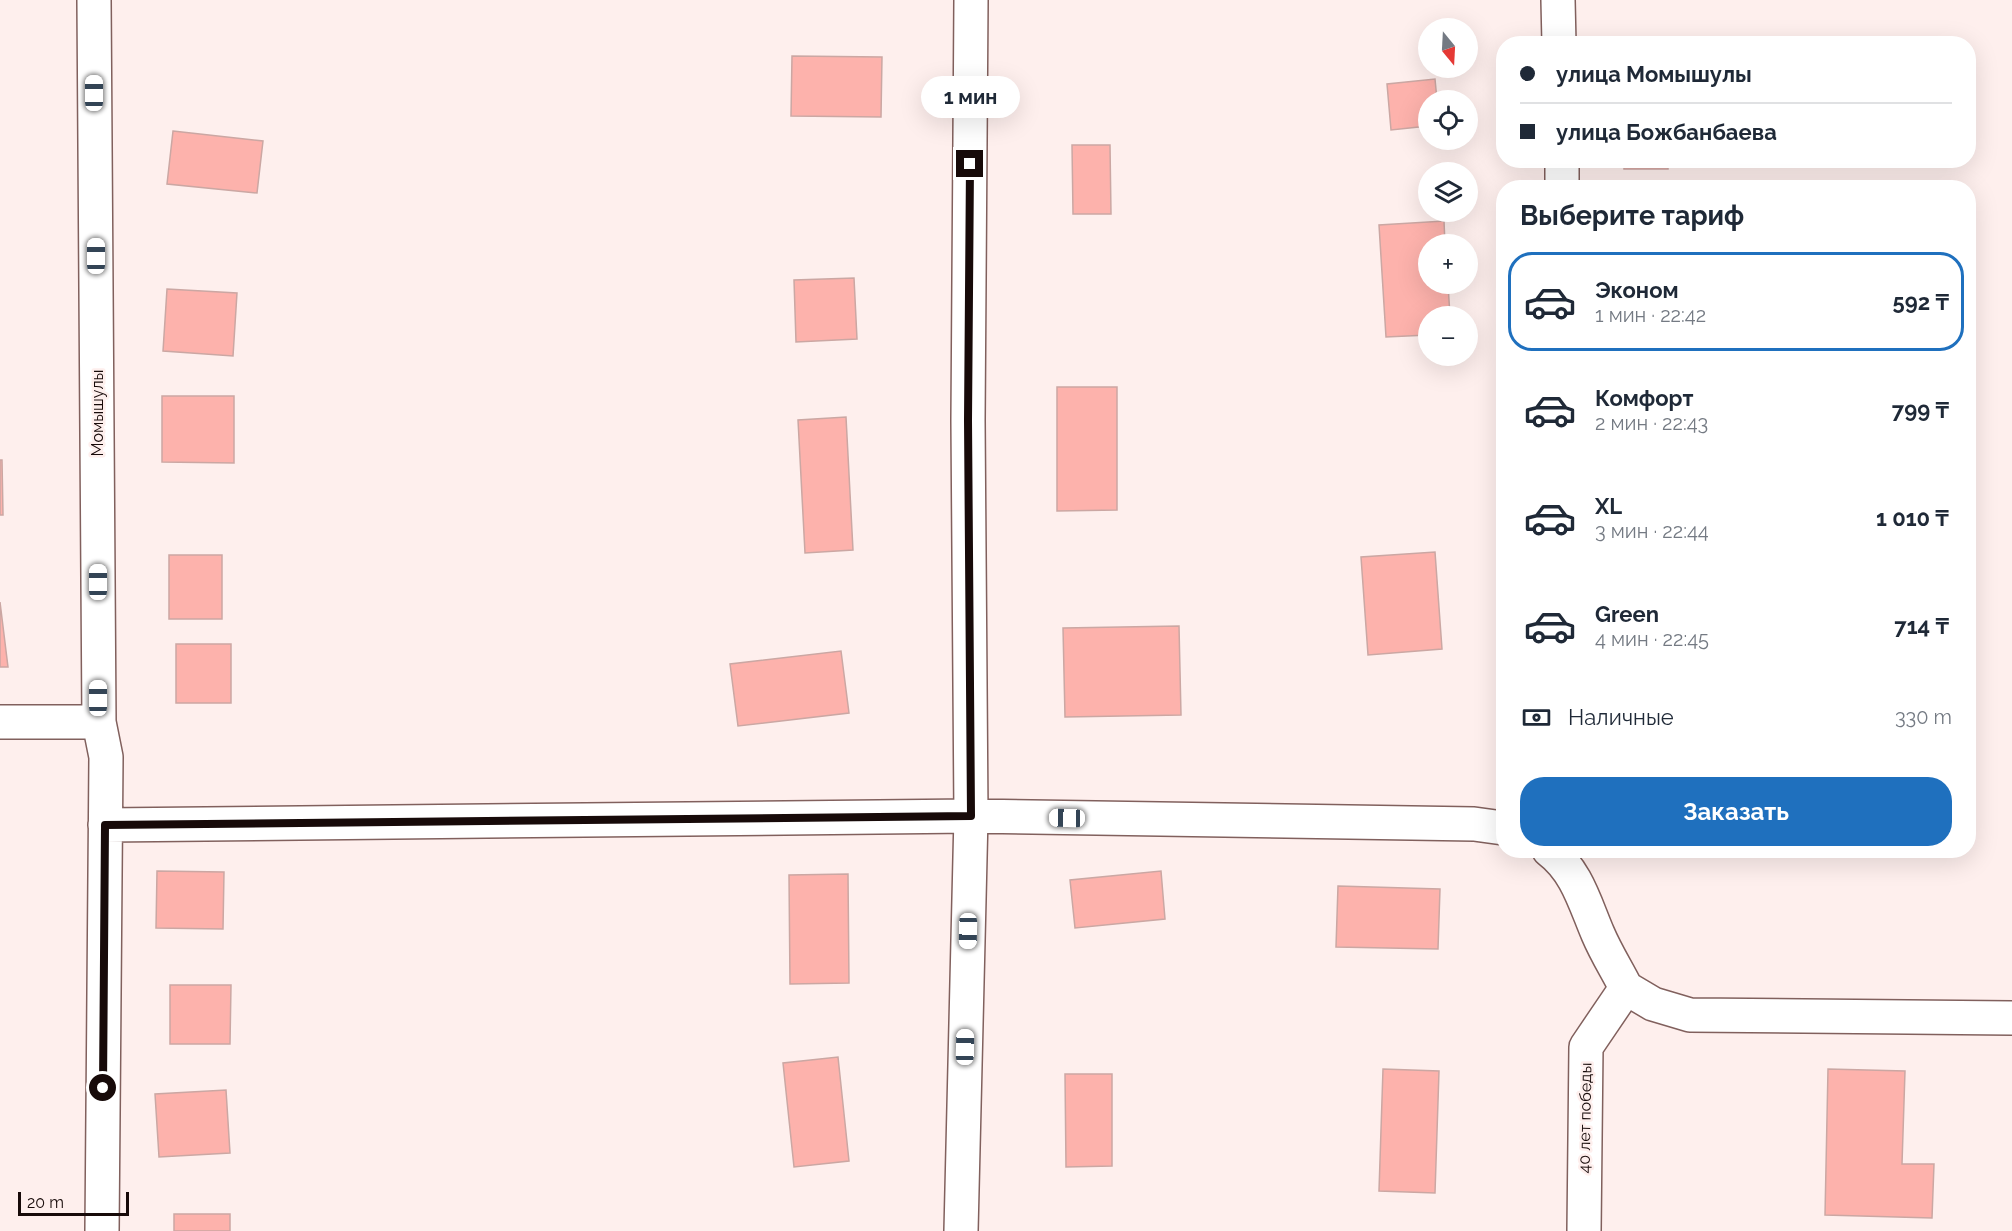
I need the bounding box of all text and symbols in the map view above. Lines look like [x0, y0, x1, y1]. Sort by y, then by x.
north arrow [1418, 18, 1478, 78]
map controls [1418, 18, 1478, 366]
text: улица Момышулы [1556, 61, 1752, 87]
car [85, 75, 103, 111]
callout: 1 мин [920, 77, 1020, 119]
text: 1 мин [944, 85, 997, 109]
button: locate [1418, 90, 1478, 150]
text: улица Божбанбаева [1556, 119, 1777, 145]
route end [956, 150, 983, 177]
button: layers [1418, 162, 1478, 222]
text: Выберите тариф [1520, 200, 1744, 231]
button: + [1418, 234, 1478, 294]
car [87, 238, 105, 274]
icon: car [1523, 275, 1577, 329]
text: Эконом [1595, 277, 1679, 303]
text: 592 ₸ [1893, 289, 1949, 315]
text: 1 мин · 22:42 [1595, 303, 1706, 327]
button: − [1418, 306, 1478, 366]
street label: Момышулы [88, 370, 107, 456]
icon: car [1523, 383, 1577, 437]
text: Комфорт [1595, 385, 1693, 411]
text: 799 ₸ [1892, 397, 1949, 423]
text: 2 мин · 22:43 [1595, 411, 1708, 435]
icon: car [1523, 491, 1577, 545]
text: XL [1595, 493, 1622, 519]
text: 1 010 ₸ [1876, 505, 1949, 531]
text: 3 мин · 22:44 [1595, 519, 1709, 543]
car [89, 564, 107, 600]
icon: car [1523, 599, 1577, 653]
text: Green [1595, 601, 1659, 627]
text: 714 ₸ [1894, 613, 1949, 639]
text: 4 мин · 22:45 [1595, 627, 1709, 651]
car [89, 680, 107, 716]
icon: cash [1520, 701, 1553, 734]
text: Наличные [1568, 704, 1674, 730]
text: 330 m [1895, 705, 1952, 729]
button: Заказать [1520, 777, 1952, 846]
car [1049, 809, 1085, 827]
car [959, 913, 977, 949]
car [956, 1029, 974, 1065]
street label: 40 лет победы [1575, 1062, 1595, 1174]
route start [89, 1074, 116, 1101]
scale bar [18, 1189, 129, 1216]
text: 20 m [27, 1193, 64, 1212]

